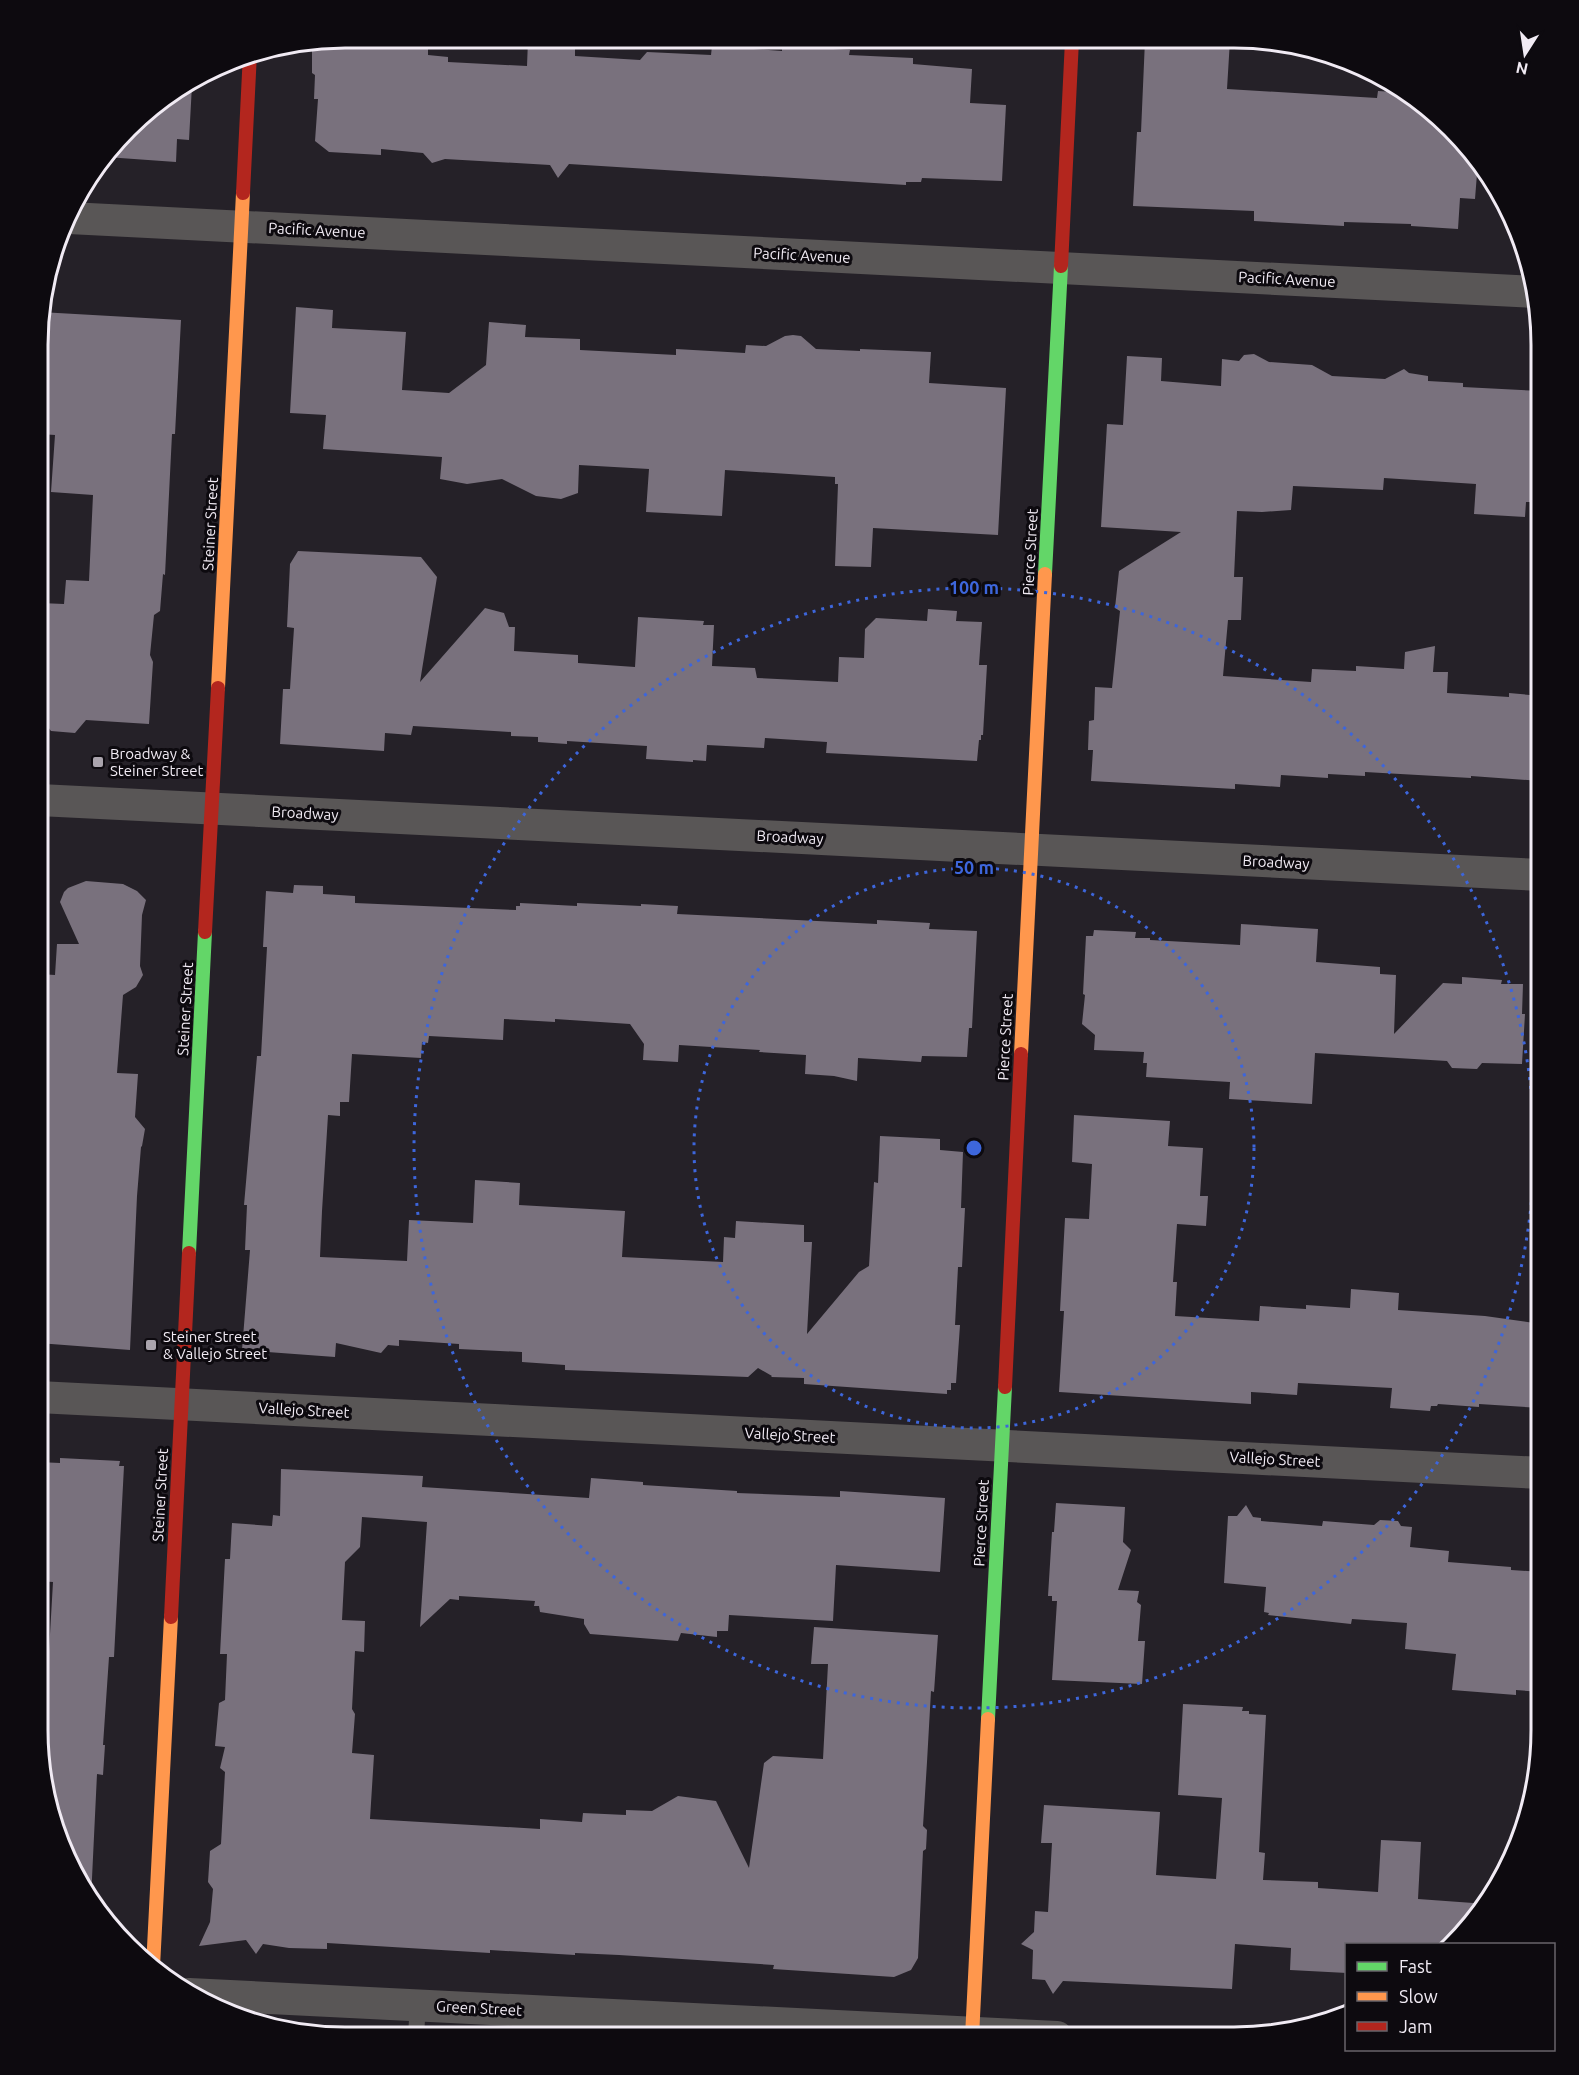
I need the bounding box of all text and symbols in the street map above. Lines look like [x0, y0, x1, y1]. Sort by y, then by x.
north arrow [1495, 24, 1555, 84]
text: N [1514, 59, 1530, 79]
street label: Pacific Avenue [268, 219, 366, 241]
street label: Pacific Avenue [753, 244, 851, 266]
street label: Pacific Avenue [1238, 268, 1336, 290]
street label: Steiner Street [199, 477, 221, 571]
street label: Pierce Street [1019, 508, 1041, 596]
text: 100 m [949, 577, 999, 597]
place label: Broadway & Steiner Street [110, 745, 204, 779]
marker: Broadway & Steiner Street [91, 755, 105, 769]
street label: Broadway [271, 803, 339, 823]
street label: Broadway [756, 827, 824, 847]
street label: Broadway [1242, 852, 1310, 872]
text: 50 m [954, 857, 994, 877]
street label: Steiner Street [174, 962, 196, 1056]
street label: Pierce Street [994, 993, 1016, 1081]
centre of rings [964, 1138, 984, 1158]
place label: Steiner Street & Vallejo Street [163, 1328, 267, 1362]
marker: Steiner Street & Vallejo Street [144, 1338, 158, 1352]
street label: Vallejo Street [258, 1399, 350, 1421]
street label: Vallejo Street [744, 1424, 836, 1446]
street label: Steiner Street [149, 1448, 171, 1542]
street label: Vallejo Street [1229, 1448, 1321, 1470]
street label: Pierce Street [970, 1479, 992, 1567]
legend [1345, 1943, 1555, 2051]
text: Fast [1399, 1956, 1432, 1976]
text: Slow [1399, 1986, 1438, 2006]
street label: Green Street [436, 1997, 523, 2019]
text: Jam [1399, 2016, 1433, 2036]

